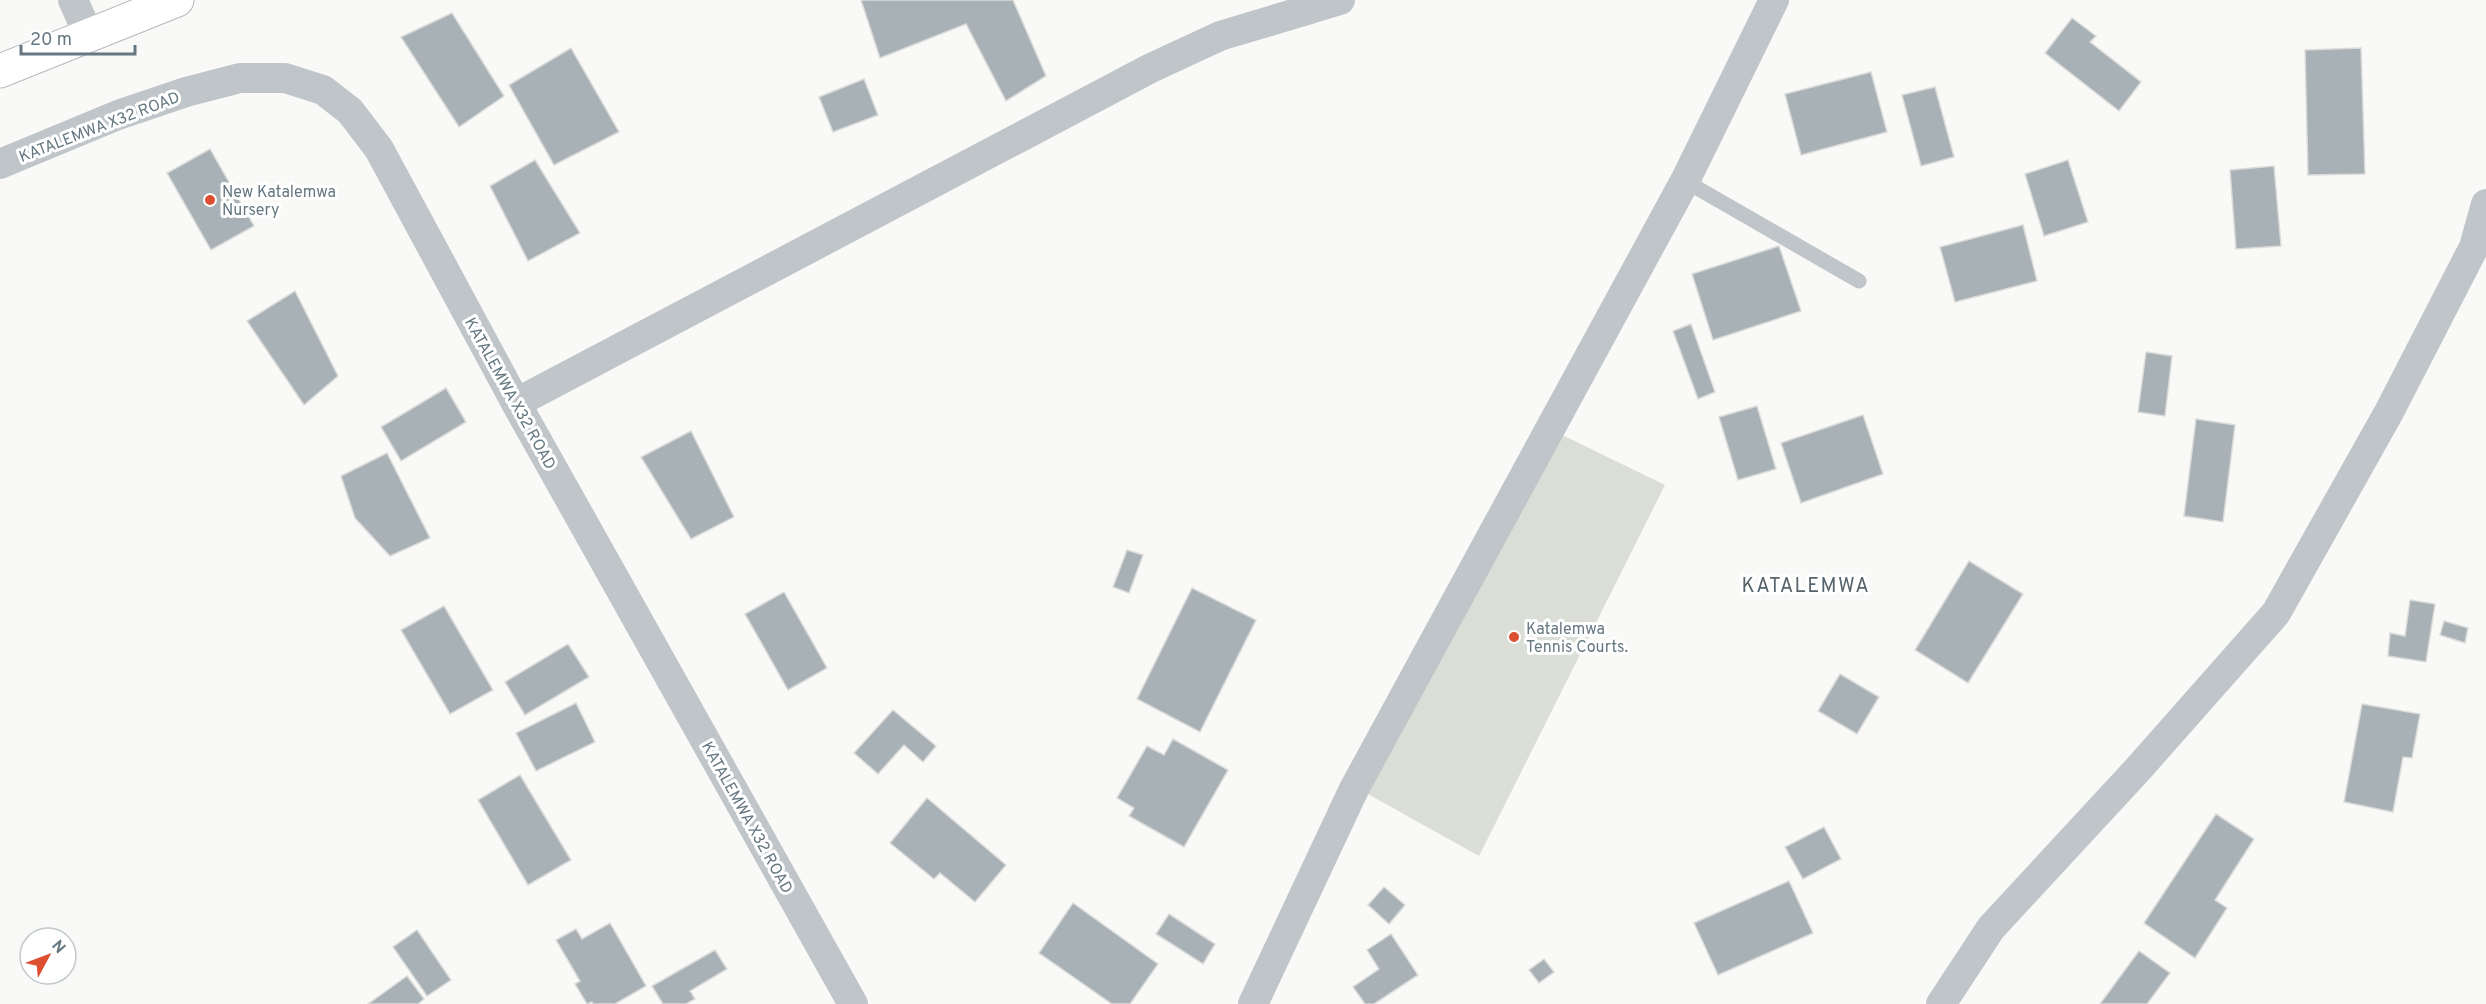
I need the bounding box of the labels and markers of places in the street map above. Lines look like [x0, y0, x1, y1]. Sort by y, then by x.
place label: New Katalemwa Nursery [222, 183, 336, 221]
marker: New Katalemwa Nursery [203, 193, 217, 207]
place label: Katalemwa Tennis Courts. [1526, 620, 1628, 658]
marker: Katalemwa Tennis Courts. [1507, 630, 1521, 644]

